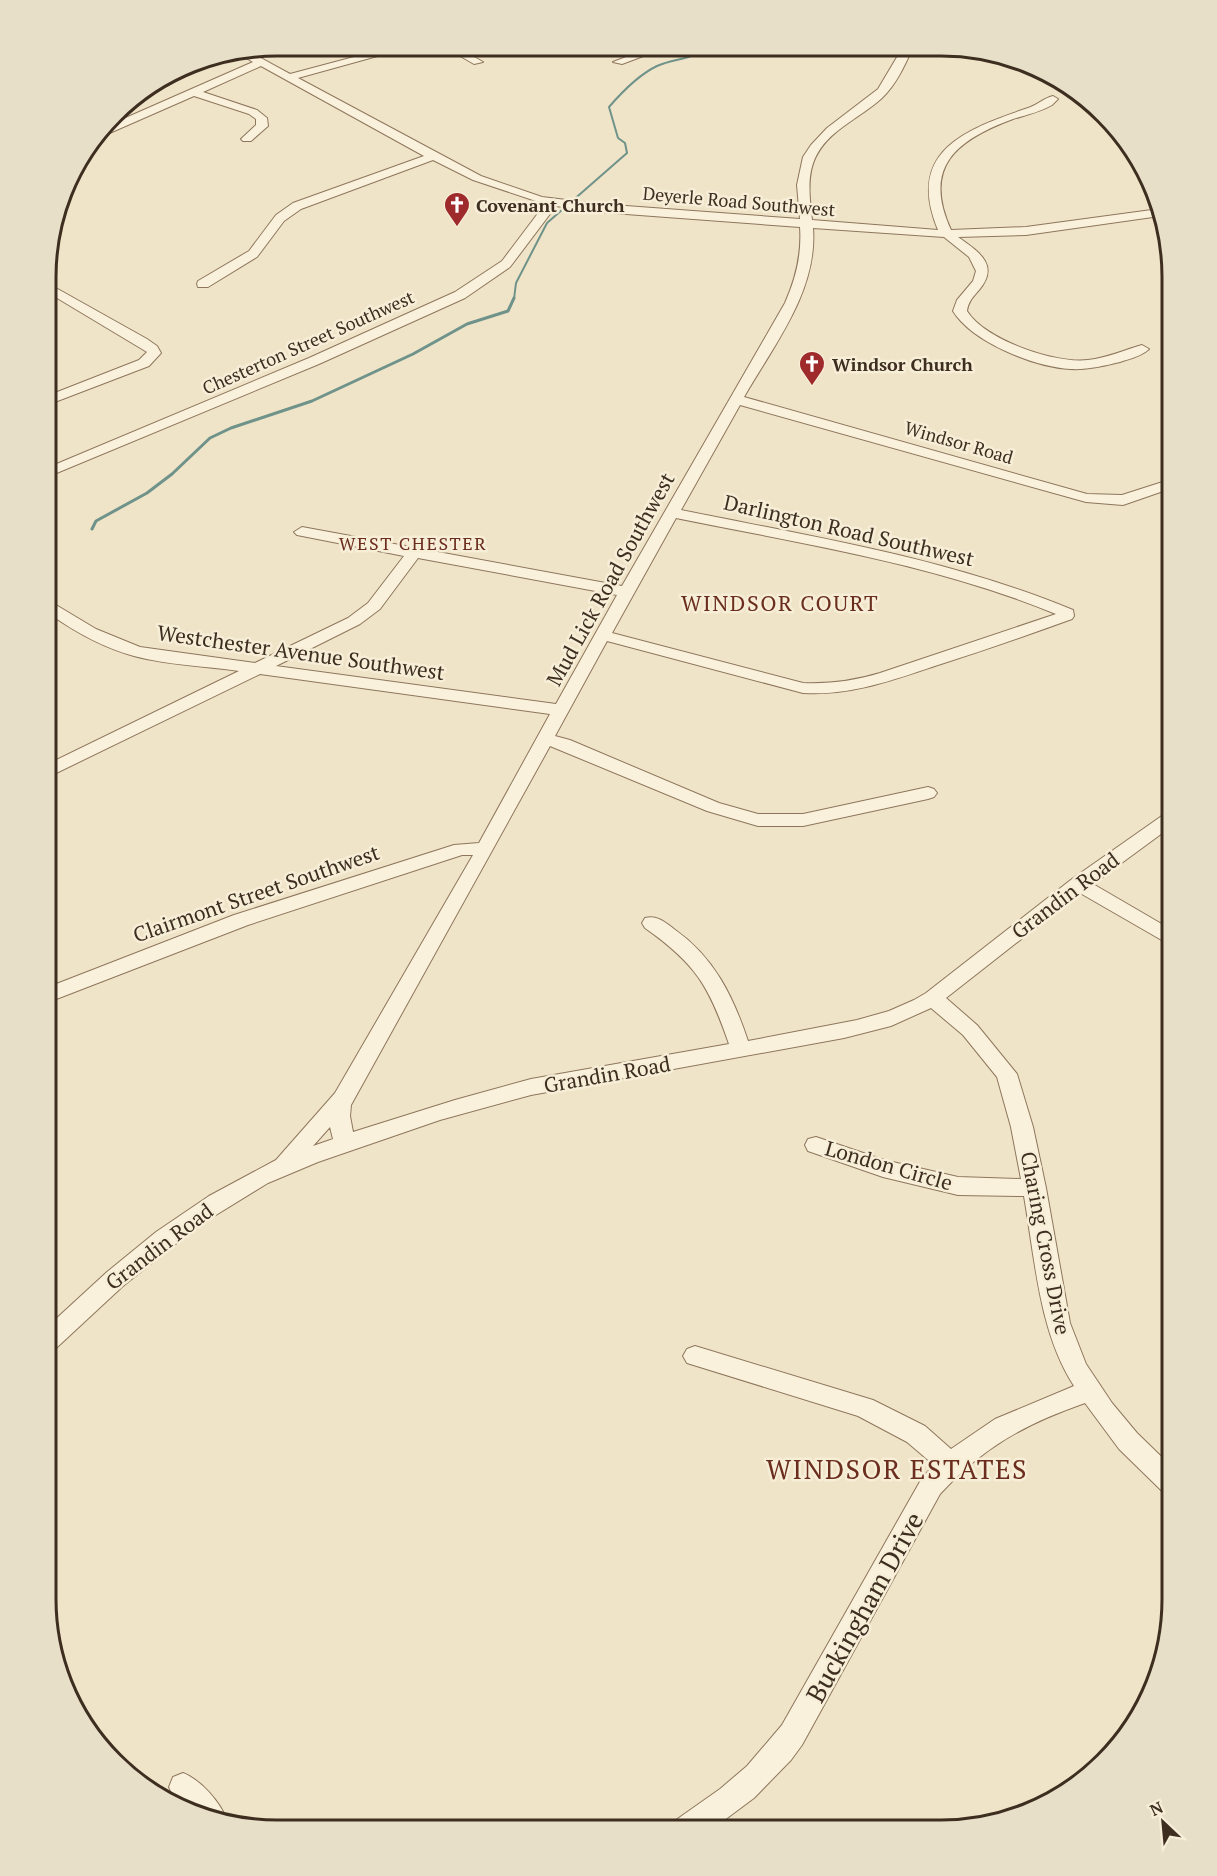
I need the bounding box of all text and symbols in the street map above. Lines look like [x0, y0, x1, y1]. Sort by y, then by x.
street label: Deyerle Road Southwest [642, 181, 837, 221]
church icon: Covenant Church [442, 190, 472, 228]
place label: Covenant Church [476, 193, 625, 217]
street label: Chesterton Street Southwest [198, 284, 418, 400]
church icon: Windsor Church [797, 349, 827, 387]
place label: Windsor Church [832, 352, 973, 376]
street label: Windsor Road [902, 415, 1016, 469]
street label: Mud Lick Road Southwest [540, 467, 681, 691]
street label: Darlington Road Southwest [721, 488, 977, 572]
district label: WEST CHESTER [339, 531, 487, 555]
district label: WINDSOR COURT [681, 588, 879, 617]
street label: Westchester Avenue Southwest [155, 618, 447, 686]
street label: Clairmont Street Southwest [129, 838, 383, 948]
street label: Grandin Road [1005, 845, 1125, 945]
street label: Grandin Road [542, 1049, 673, 1099]
street label: London Circle [822, 1133, 956, 1197]
street label: Charing Cross Drive [1015, 1149, 1077, 1337]
street label: Grandin Road [99, 1196, 219, 1296]
district label: WINDSOR ESTATES [766, 1451, 1028, 1487]
street label: Buckingham Drive [798, 1506, 930, 1708]
north arrow [1133, 1792, 1193, 1852]
text: N [1146, 1796, 1167, 1821]

